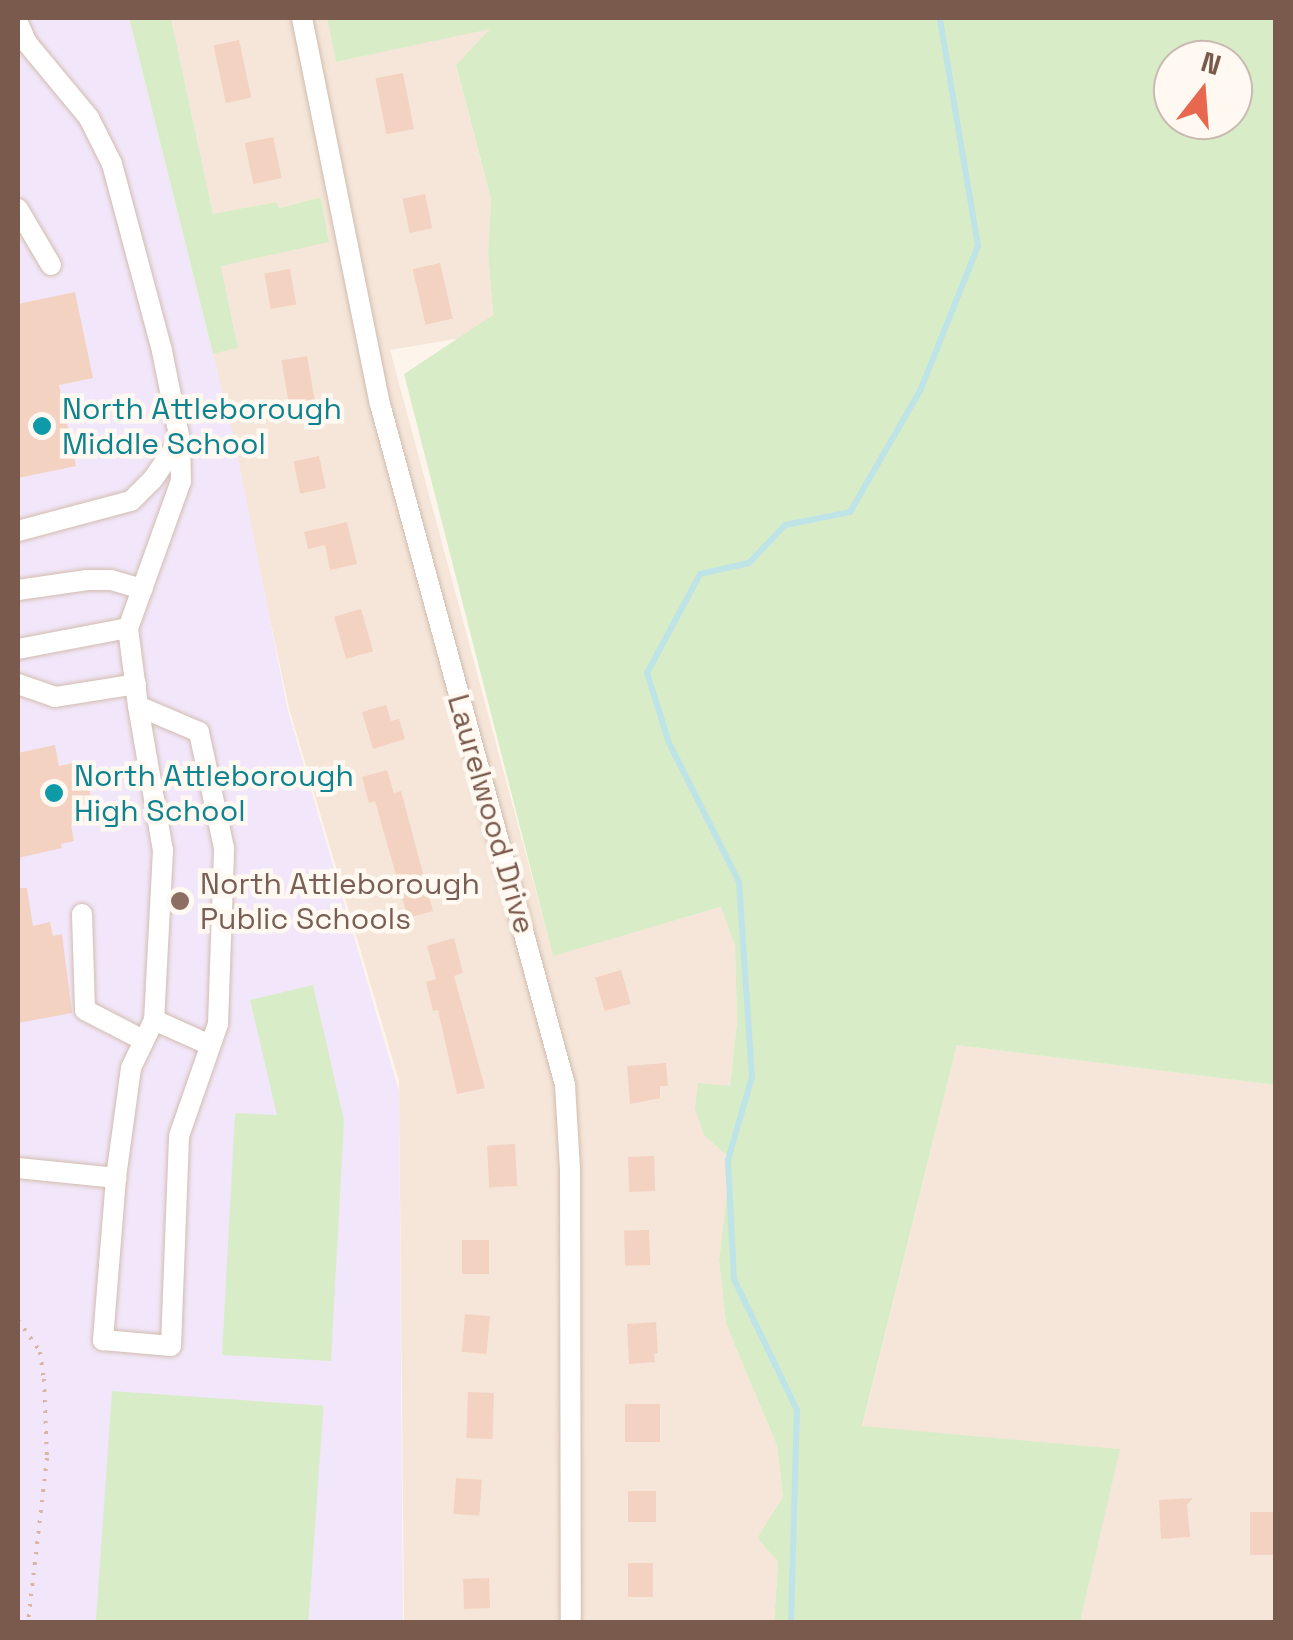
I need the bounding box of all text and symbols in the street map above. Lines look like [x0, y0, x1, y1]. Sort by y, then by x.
north arrow [1153, 40, 1253, 140]
text: N [1197, 43, 1225, 83]
place label: North Attleborough Middle School [62, 391, 342, 462]
marker: North Attleborough Middle School [31, 415, 53, 437]
street label: Laurelwood Drive [440, 690, 542, 938]
place label: North Attleborough High School [74, 758, 354, 828]
marker: North Attleborough High School [43, 782, 65, 804]
place label: North Attleborough Public Schools [200, 866, 480, 936]
marker: North Attleborough Public Schools [169, 890, 191, 912]

